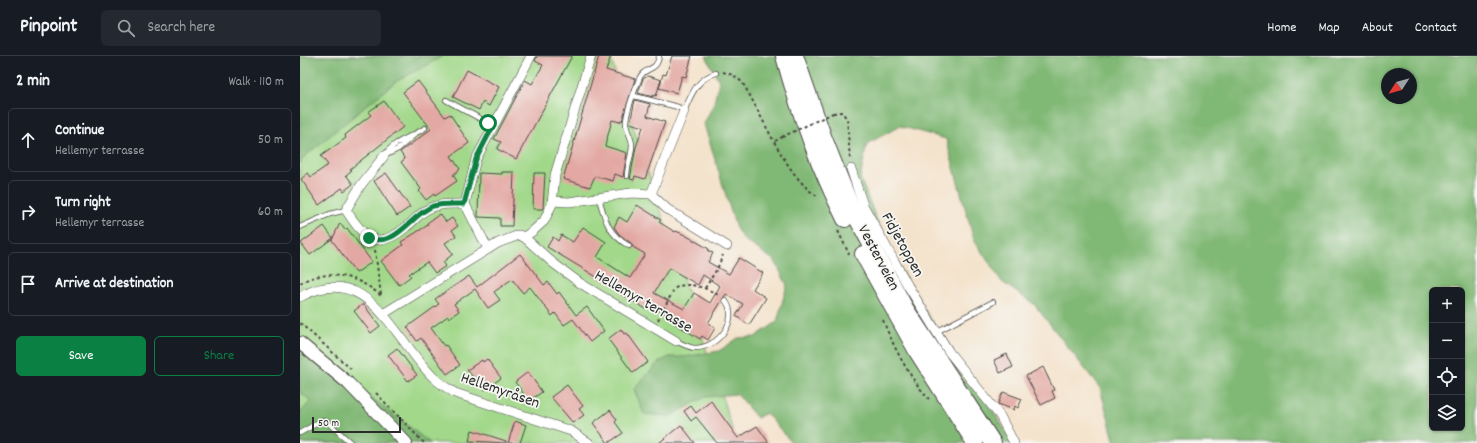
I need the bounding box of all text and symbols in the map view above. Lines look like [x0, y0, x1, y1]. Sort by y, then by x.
search box [101, 10, 381, 46]
text: Pinpoint [20, 14, 77, 41]
icon: search [115, 17, 137, 39]
text: Search here [147, 17, 215, 39]
text: Home [1267, 18, 1296, 38]
text: Map [1318, 18, 1340, 38]
text: About [1362, 18, 1393, 38]
text: Contact [1415, 18, 1457, 38]
north arrow [1381, 68, 1417, 104]
text: 2 min [16, 70, 50, 94]
text: Walk · 110 m [228, 73, 284, 92]
route start [479, 114, 497, 132]
text: Continue [55, 120, 104, 142]
icon: ahead [17, 129, 39, 151]
text: 50 m [258, 131, 283, 150]
text: Hellemyr terrasse [55, 142, 144, 161]
text: Turn right [55, 192, 111, 214]
icon: right [17, 201, 39, 223]
text: 60 m [258, 203, 283, 222]
street label: Fidjetoppen [875, 208, 929, 282]
text: Hellemyr terrasse [55, 214, 144, 233]
street label: Vesterveien [851, 221, 905, 295]
route end [360, 229, 378, 247]
street label: Hellemyr terrasse [590, 265, 696, 339]
icon: arrive [17, 273, 39, 295]
text: Arrive at destination [55, 273, 173, 295]
map controls [1429, 287, 1465, 431]
button: + [1429, 287, 1465, 323]
button: − [1429, 323, 1465, 359]
button: Save [16, 336, 146, 376]
button: Share [154, 336, 284, 376]
button: locate [1429, 359, 1465, 395]
street label: Hellemyråsen [457, 367, 543, 415]
button: layers [1429, 395, 1465, 431]
scale bar [312, 415, 401, 434]
text: 50 m [318, 416, 339, 432]

